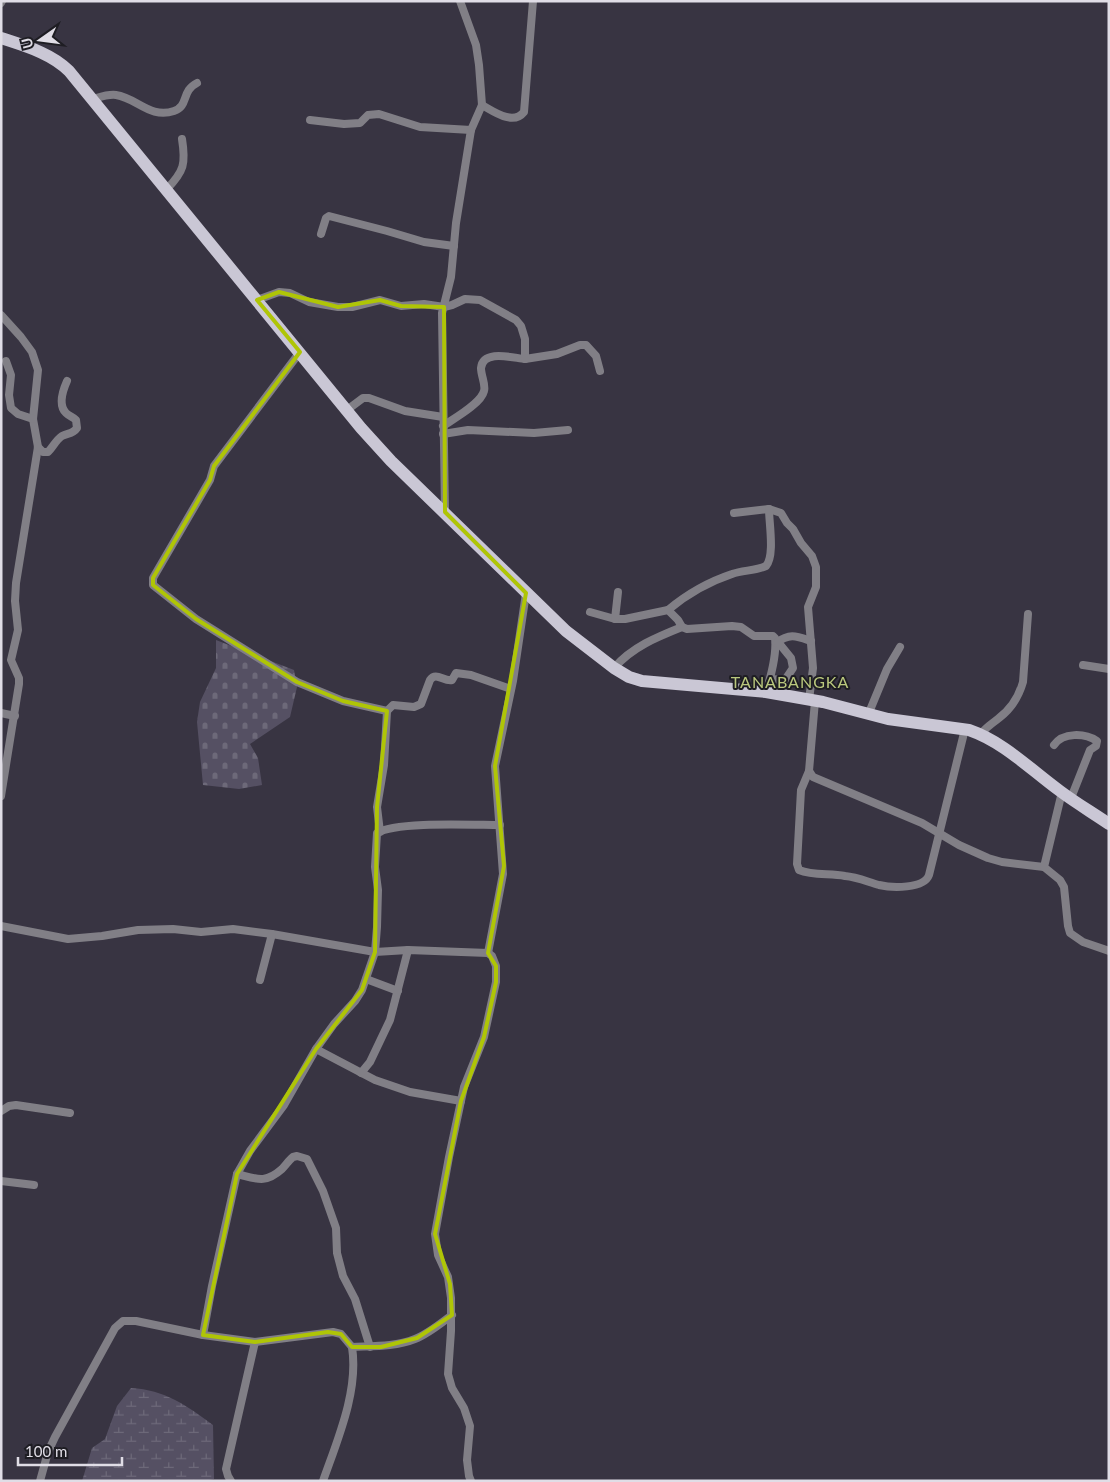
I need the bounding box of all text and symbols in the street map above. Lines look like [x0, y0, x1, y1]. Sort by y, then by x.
north arrow [15, 15, 65, 65]
text: U [17, 36, 36, 50]
district label: TANABANGKA [731, 672, 849, 691]
scale bar [18, 1434, 121, 1466]
text: 100 m [25, 1442, 67, 1460]

